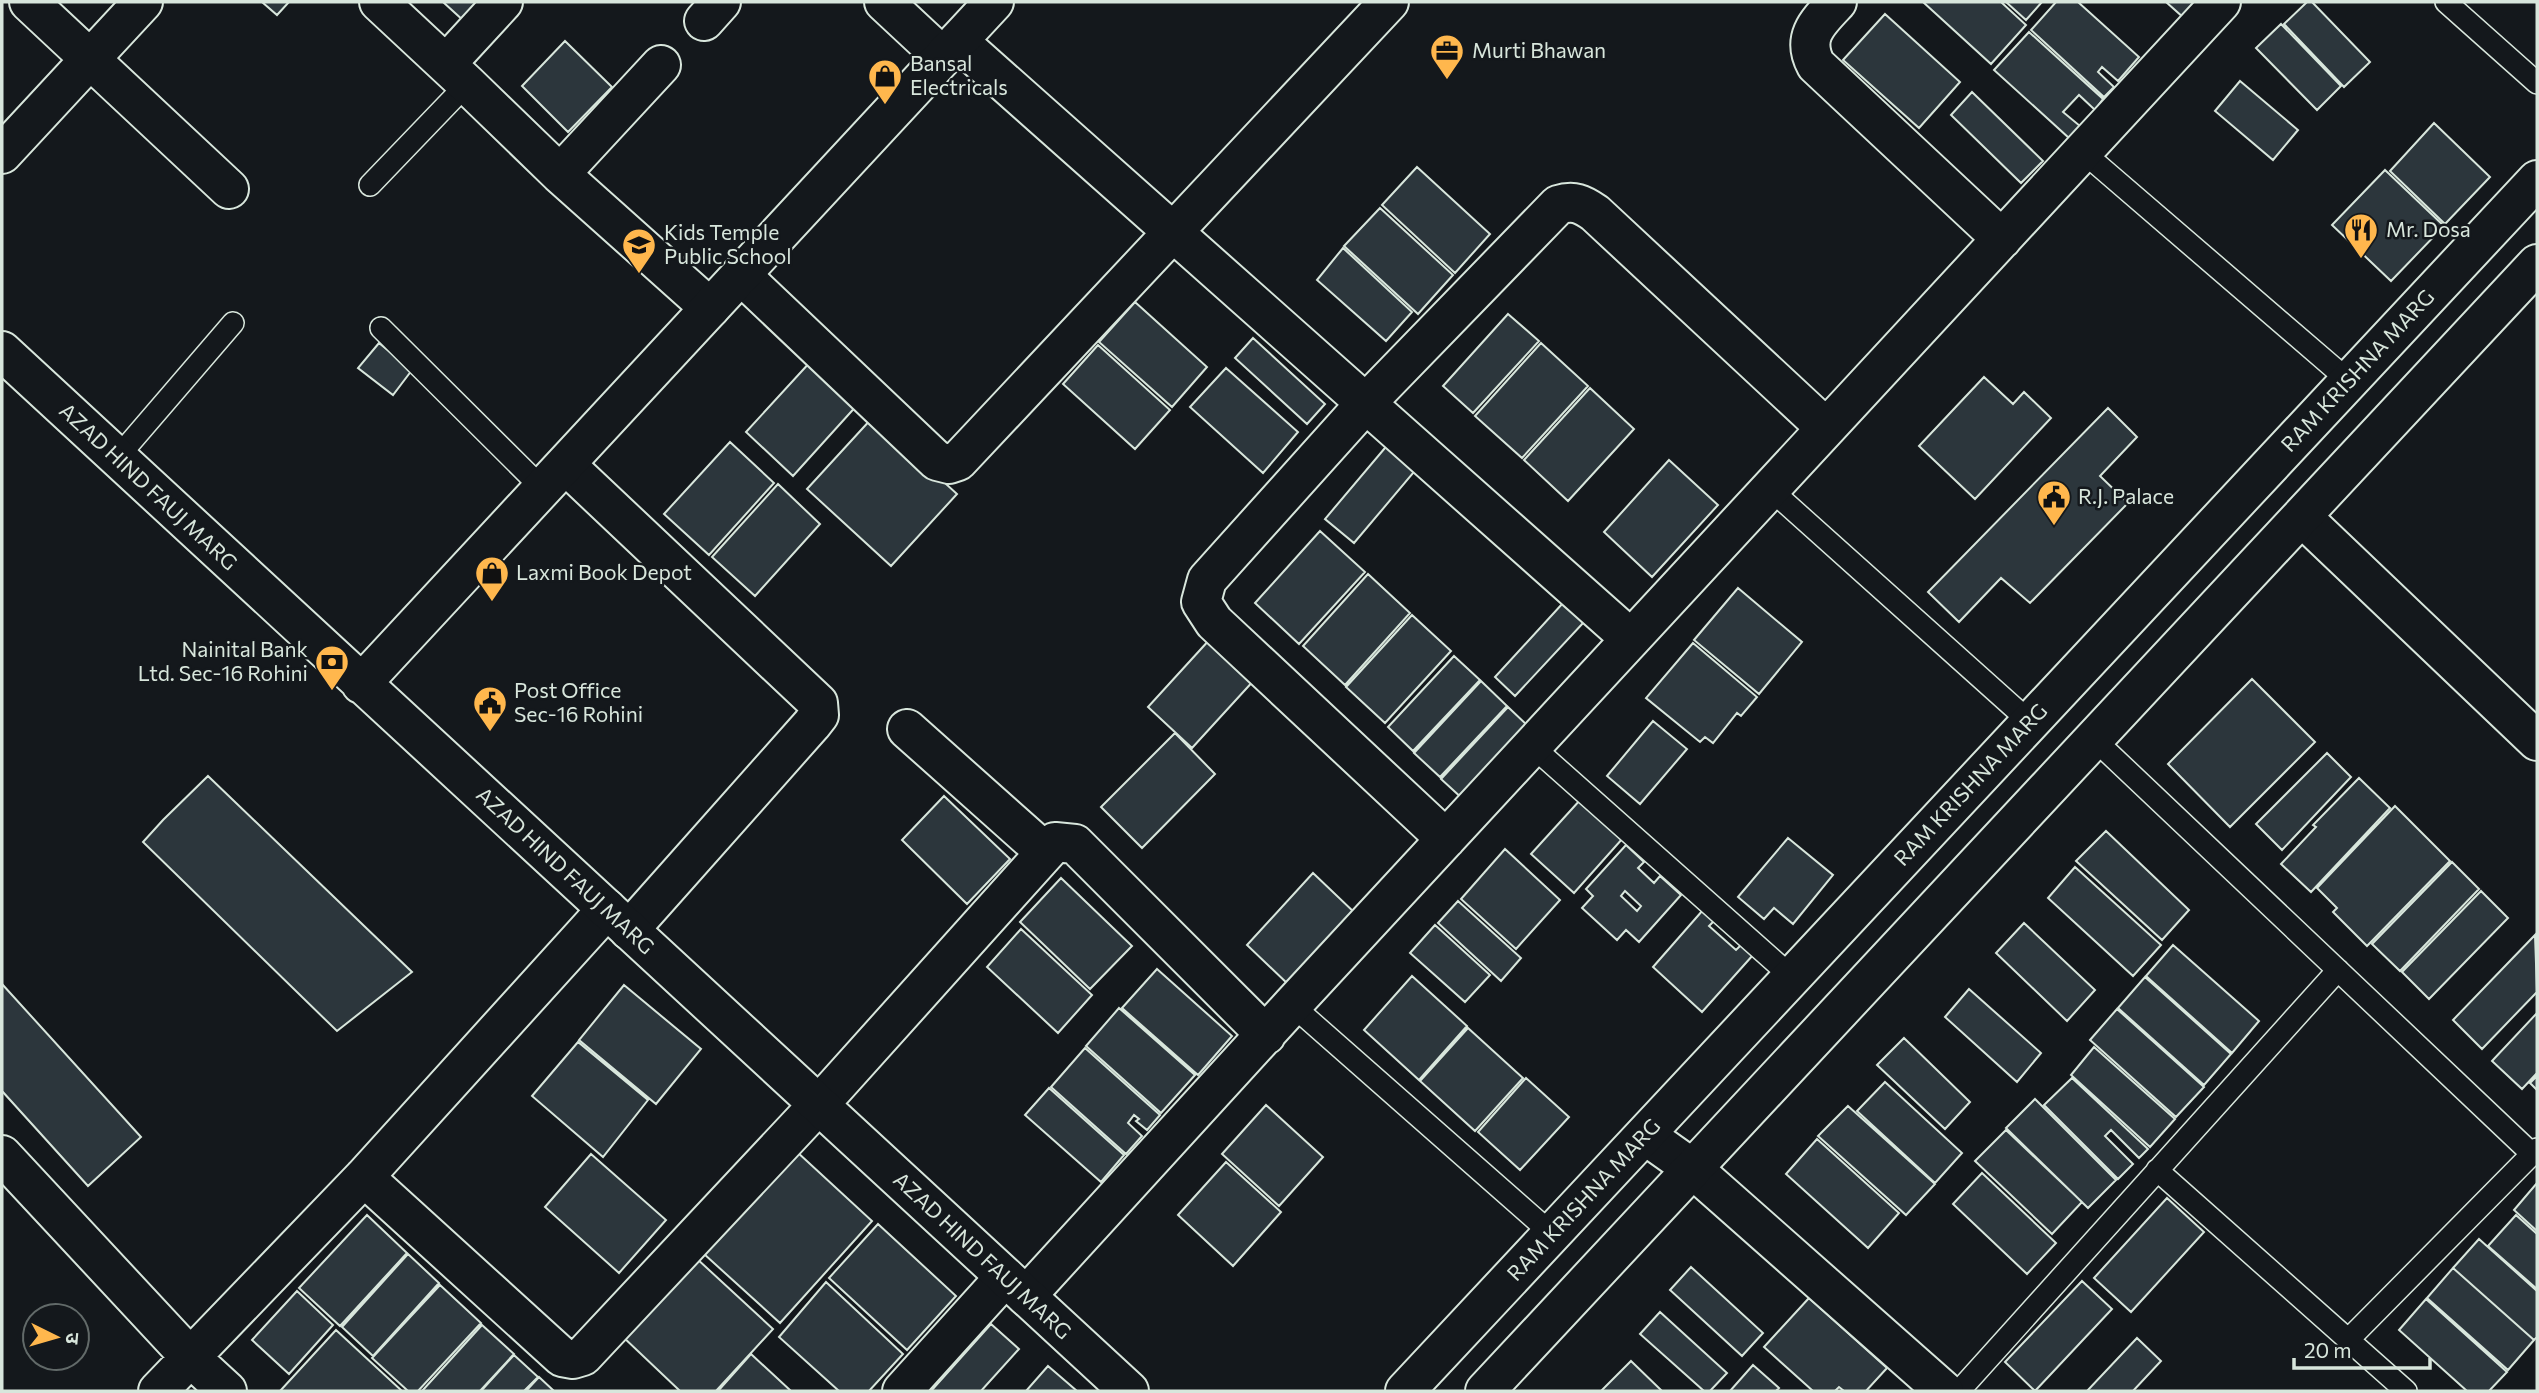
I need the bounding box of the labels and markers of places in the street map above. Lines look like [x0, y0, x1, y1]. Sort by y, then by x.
office icon: Murti Bhawan [1428, 32, 1466, 81]
place label: Murti Bhawan [1472, 37, 1606, 62]
place label: Bansal Electricals [910, 50, 1008, 99]
shop icon: Bansal Electricals [866, 57, 904, 106]
restaurant icon: Mr. Dosa [2342, 211, 2380, 260]
place label: Mr. Dosa [2386, 216, 2471, 241]
place label: Kids Temple Public School [664, 219, 792, 268]
school or university icon: Kids Temple Public School [620, 226, 658, 275]
public building icon: R.J. Palace [2035, 478, 2073, 527]
place label: R.J. Palace [2078, 483, 2174, 508]
shop icon: Laxmi Book Depot [473, 554, 511, 603]
place label: Laxmi Book Depot [516, 559, 692, 584]
place label: Nainital Bank Ltd. Sec-16 Rohini [138, 636, 308, 685]
bank icon: Nainital Bank Ltd. Sec-16 Rohini [313, 643, 351, 692]
place label: Post Office Sec-16 Rohini [514, 677, 643, 726]
public building icon: Post Office Sec-16 Rohini [471, 684, 509, 733]

